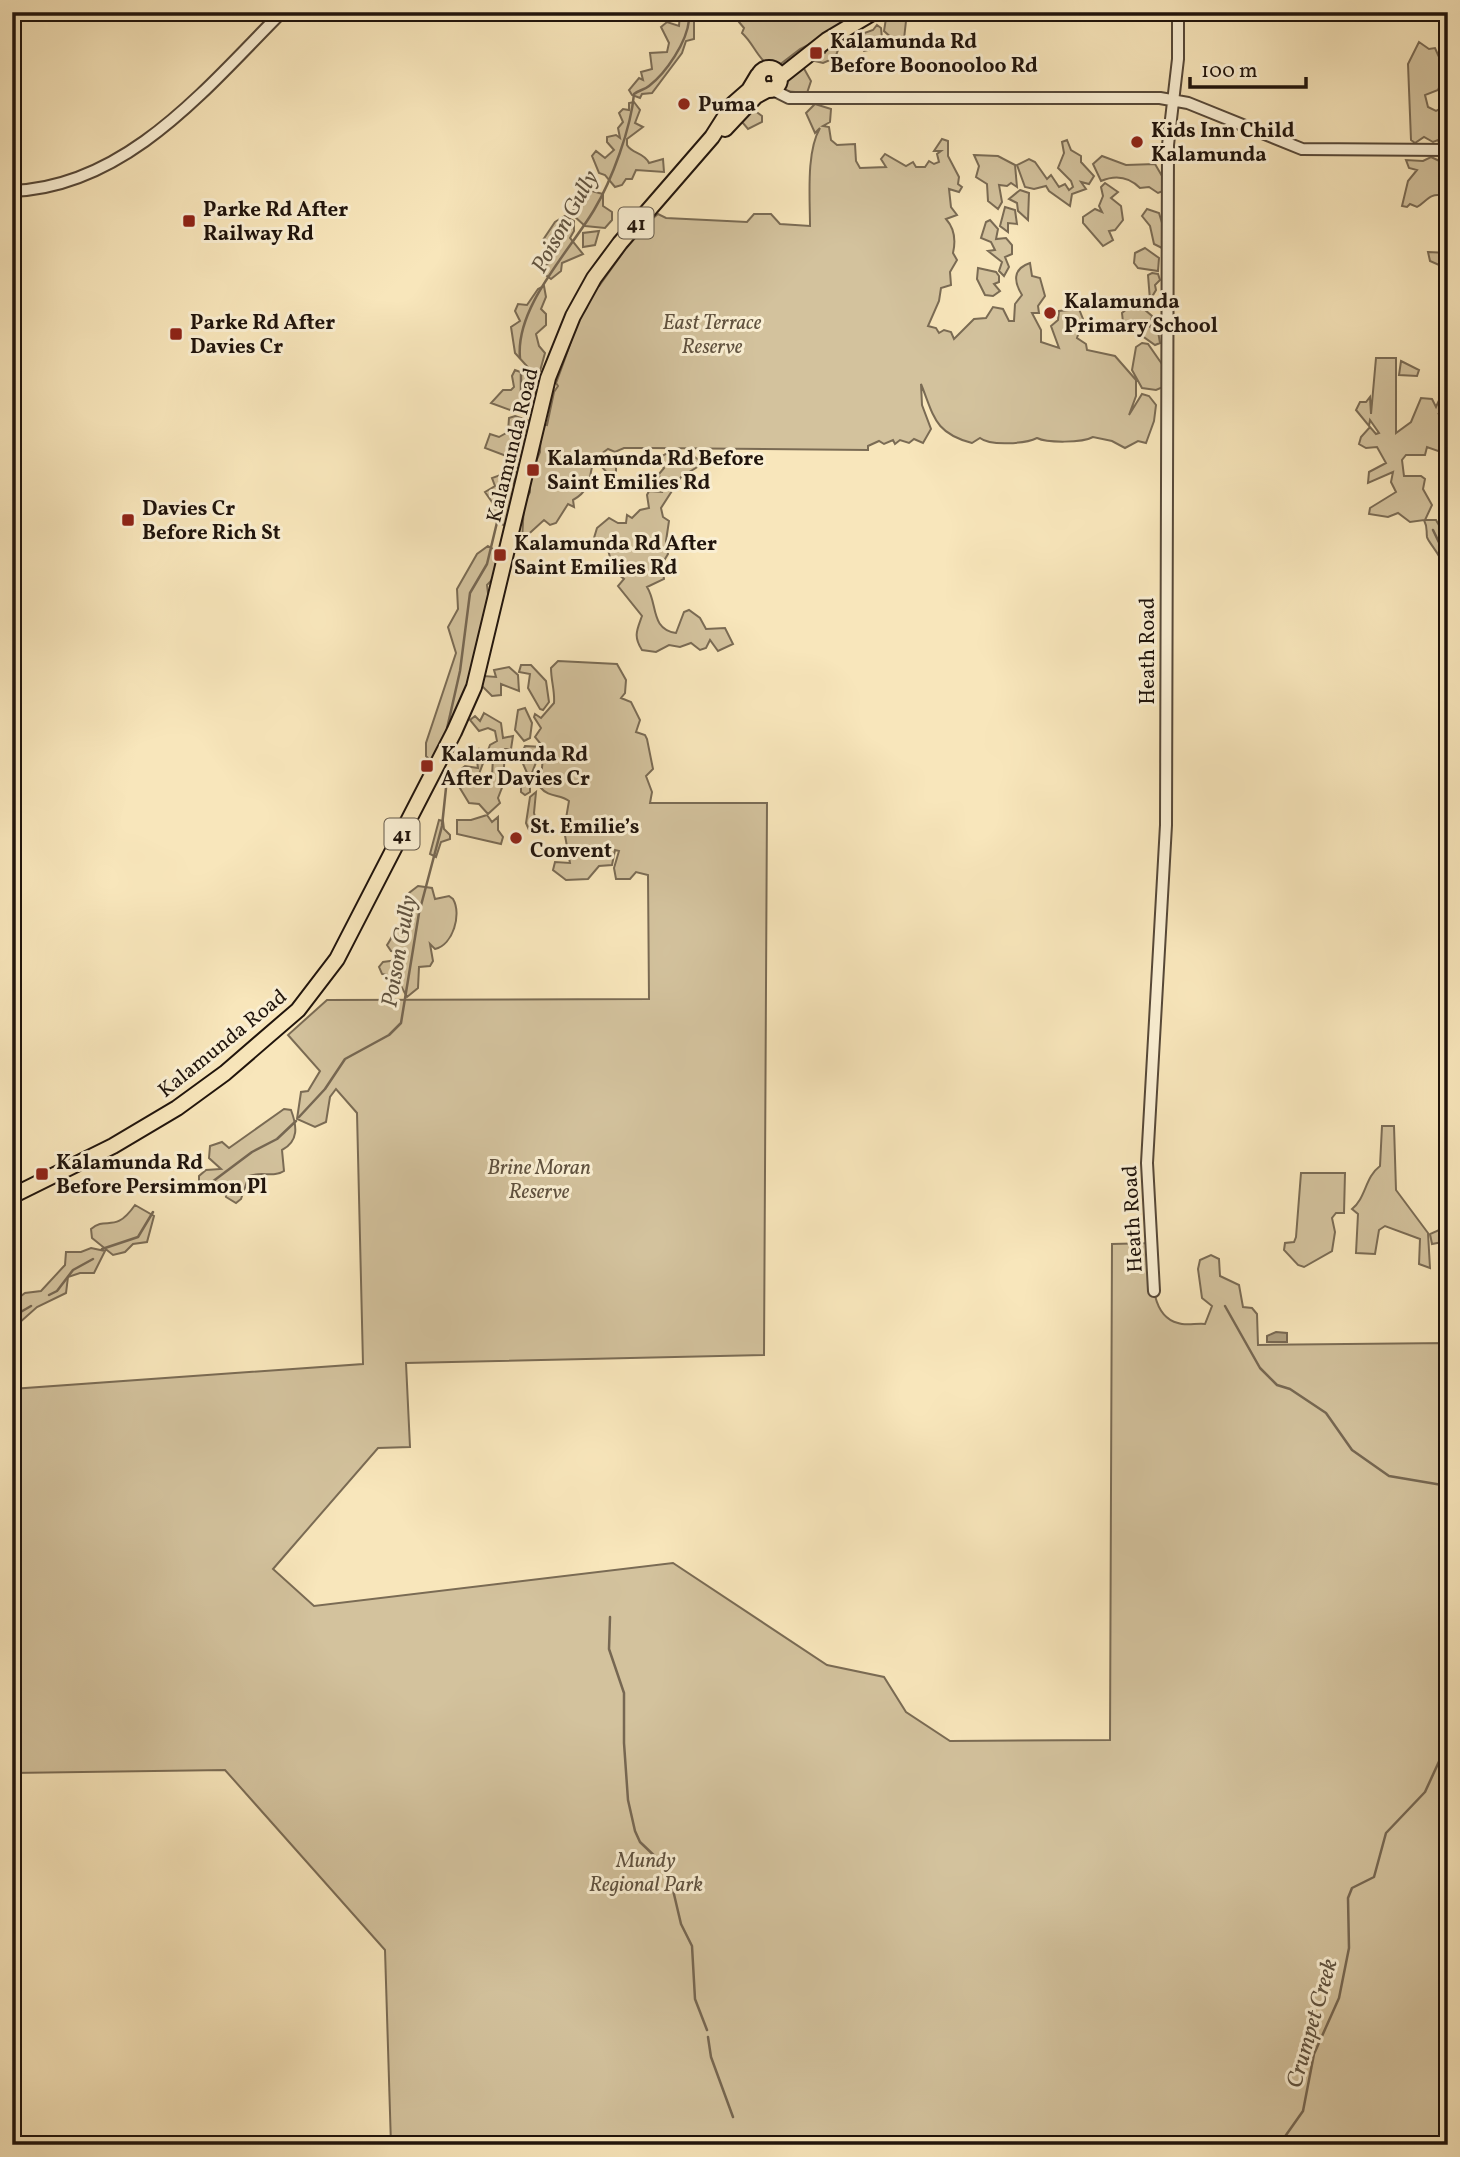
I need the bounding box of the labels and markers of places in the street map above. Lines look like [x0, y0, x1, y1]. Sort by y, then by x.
place label: Kalamunda Rd Before Boonooloo Rd [830, 28, 1038, 81]
marker: Kalamunda Rd Before Boonooloo Rd [808, 45, 824, 61]
place label: Puma [698, 91, 756, 120]
marker: Puma [676, 96, 692, 112]
place label: Kids Inn Child Kalamunda [1151, 117, 1295, 170]
marker: Kids Inn Child Kalamunda [1129, 134, 1145, 150]
place label: Parke Rd After Railway Rd [203, 196, 348, 249]
marker: Parke Rd After Railway Rd [181, 213, 197, 229]
place label: Kalamunda Primary School [1064, 288, 1218, 341]
marker: Kalamunda Primary School [1042, 305, 1058, 321]
place label: Parke Rd After Davies Cr [190, 309, 335, 362]
marker: Parke Rd After Davies Cr [168, 326, 184, 342]
place label: Kalamunda Rd Before Saint Emilies Rd [547, 445, 764, 498]
marker: Kalamunda Rd Before Saint Emilies Rd [525, 462, 541, 478]
place label: Davies Cr Before Rich St [142, 495, 281, 548]
marker: Davies Cr Before Rich St [120, 512, 136, 528]
place label: Kalamunda Rd After Saint Emilies Rd [514, 530, 717, 583]
marker: Kalamunda Rd After Saint Emilies Rd [492, 547, 508, 563]
place label: Kalamunda Rd After Davies Cr [441, 741, 590, 794]
marker: Kalamunda Rd After Davies Cr [419, 758, 435, 774]
place label: St. Emilie’s Convent [530, 813, 639, 866]
marker: St. Emilie’s Convent [508, 830, 524, 846]
place label: Kalamunda Rd Before Persimmon Pl [56, 1149, 267, 1202]
marker: Kalamunda Rd Before Persimmon Pl [34, 1166, 50, 1182]

